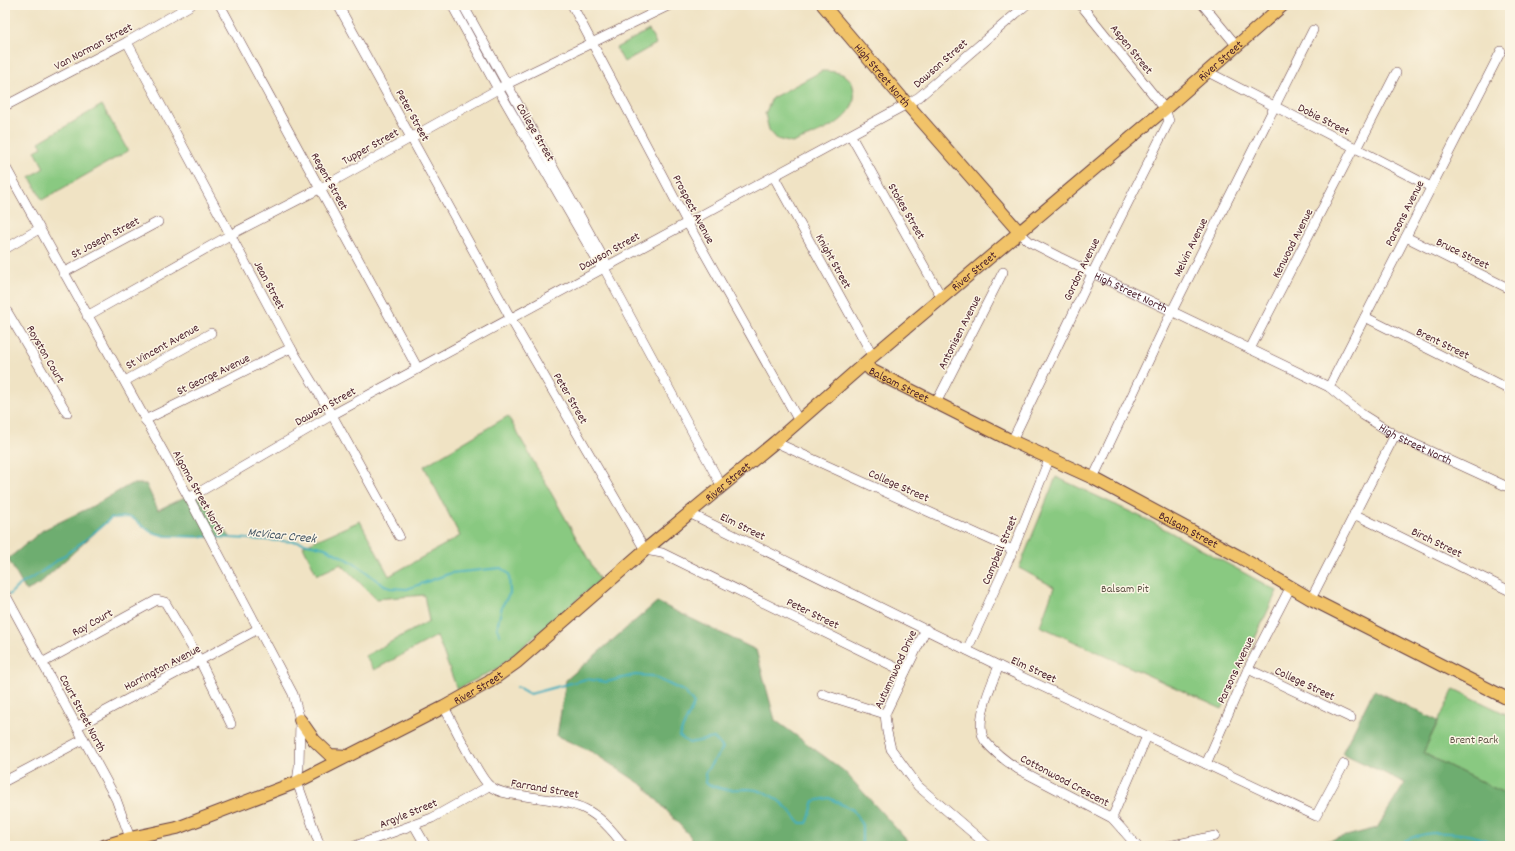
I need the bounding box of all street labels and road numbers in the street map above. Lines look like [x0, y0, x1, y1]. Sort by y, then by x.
street label: Van Norman Street [51, 19, 136, 75]
street label: Aspen Street [1105, 21, 1157, 79]
street label: Dawson Street [910, 35, 972, 93]
street label: River Street [1195, 37, 1248, 86]
street label: High Street North [849, 40, 914, 112]
street label: Peter Street [390, 87, 433, 145]
street label: College Street [511, 100, 559, 166]
street label: Dobie Street [1294, 100, 1353, 141]
street label: Tupper Street [339, 124, 403, 170]
street label: Regent Street [306, 150, 352, 214]
street label: Prospect Avenue [667, 172, 718, 247]
street label: Parsons Avenue [1381, 178, 1429, 250]
street label: Stokes Street [883, 181, 929, 243]
street label: Kenwood Avenue [1269, 206, 1318, 281]
street label: St Joseph Street [68, 213, 144, 264]
street label: Melvin Avenue [1170, 215, 1213, 280]
street label: Dawson Street [576, 228, 644, 276]
street label: Knight Street [811, 231, 855, 293]
street label: Bruce Street [1433, 234, 1492, 275]
street label: Gordon Avenue [1060, 235, 1105, 304]
street label: River Street [948, 247, 1001, 296]
street label: Jean Street [249, 258, 289, 313]
street label: High Street North [1091, 268, 1170, 318]
street label: Antonisen Avenue [934, 293, 986, 373]
street label: St Vincent Avenue [123, 320, 203, 375]
street label: Royston Court [21, 323, 68, 387]
street label: Brent Street [1413, 324, 1472, 365]
street label: St George Avenue [174, 350, 253, 400]
street label: Balsam Street [866, 363, 932, 408]
street label: Peter Street [548, 370, 592, 428]
street label: Dawson Street [292, 383, 360, 431]
street label: High Street North [1375, 420, 1454, 470]
street label: Algoma Street North [167, 447, 228, 538]
street label: River Street [702, 458, 755, 507]
street label: College Street [865, 465, 932, 508]
street label: Balsam Street [1155, 508, 1221, 554]
street label: Elm Street [717, 509, 768, 546]
street label: Campbell Street [978, 513, 1023, 588]
street label: Birch Street [1408, 524, 1465, 563]
street label: Peter Street [783, 594, 842, 635]
street label: Ray Court [69, 605, 117, 642]
street label: Autumnwood Drive [871, 628, 922, 712]
street label: Parsons Avenue [1213, 634, 1259, 707]
street label: Harrington Avenue [121, 641, 204, 696]
street label: Elm Street [1008, 652, 1059, 689]
street label: College Street [1271, 663, 1338, 706]
street label: River Street [451, 667, 508, 710]
street label: Court Street North [54, 672, 109, 755]
street label: Cottonwood Crescent [1017, 751, 1112, 812]
street label: Farrand Street [509, 775, 581, 804]
street label: Argyle Street [377, 795, 441, 834]

